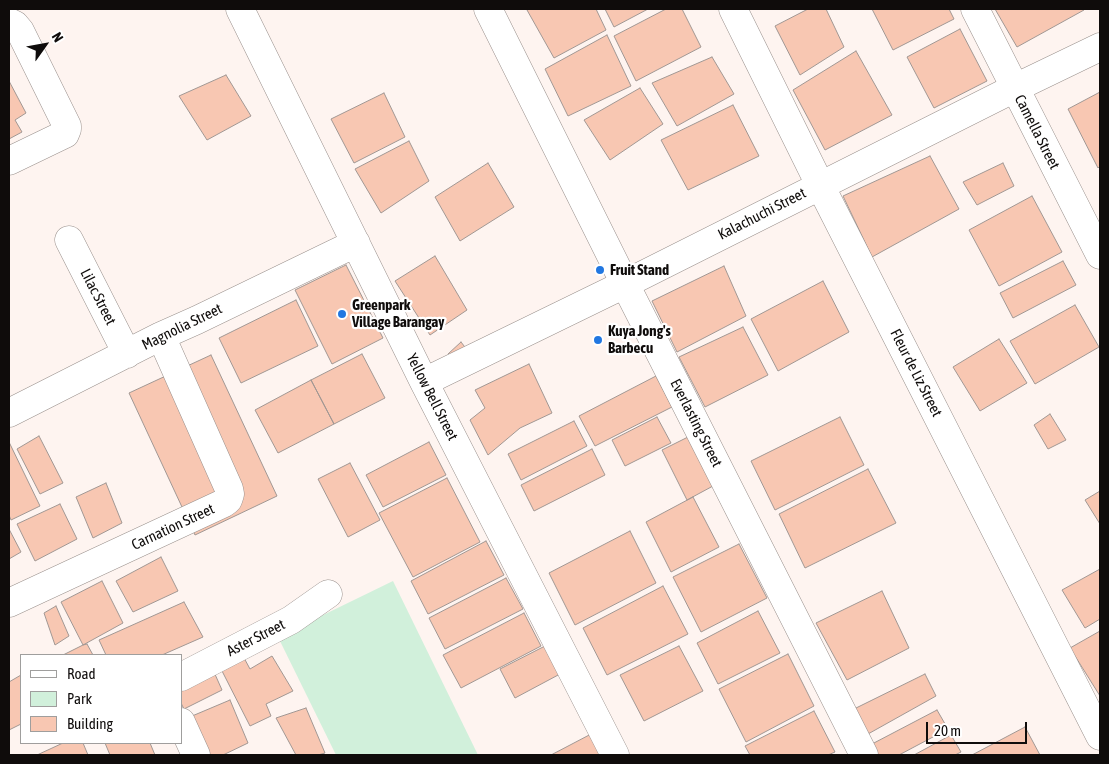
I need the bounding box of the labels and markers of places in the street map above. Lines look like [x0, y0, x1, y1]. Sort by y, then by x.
place label: Fruit Stand [610, 261, 669, 279]
marker: Fruit Stand [594, 264, 606, 276]
place label: Greenpark Village Barangay [352, 296, 445, 331]
marker: Greenpark Village Barangay [336, 308, 348, 320]
place label: Kuya Jong's Barbecu [608, 322, 671, 357]
marker: Kuya Jong's Barbecu [592, 334, 604, 346]

